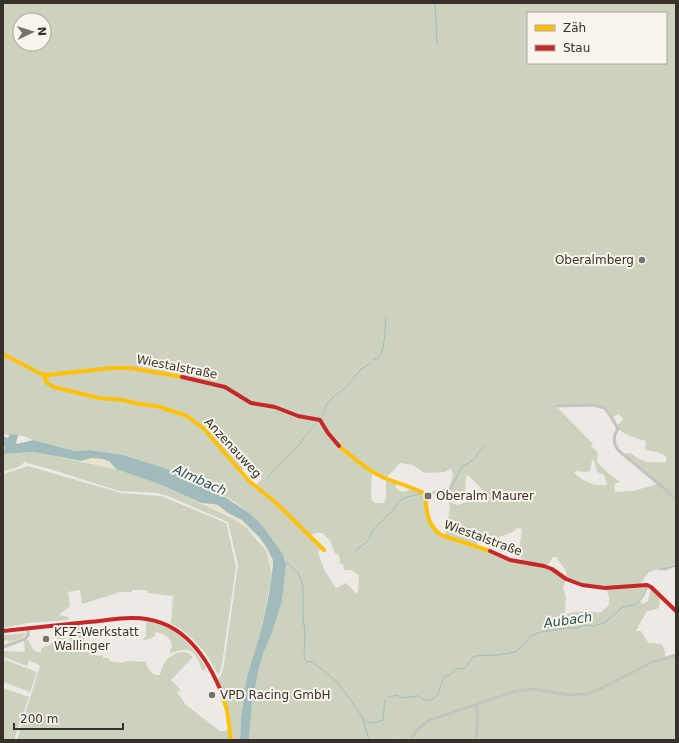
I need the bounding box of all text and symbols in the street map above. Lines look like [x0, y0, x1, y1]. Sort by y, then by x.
north arrow [12, 12, 52, 52]
legend [527, 12, 667, 64]
text: Zäh [563, 21, 586, 35]
text: N [35, 26, 48, 36]
text: Stau [563, 41, 590, 55]
place label: Oberalmberg [555, 253, 634, 267]
marker: Oberalmberg [637, 255, 647, 265]
street label: Wiestalstraße [135, 352, 219, 382]
street label: Anzenauweg [202, 415, 264, 481]
water label: Almbach [170, 461, 229, 498]
place label: Oberalm Maurer [436, 489, 534, 503]
marker: Oberalm Maurer [423, 491, 433, 501]
street label: Wiestalstraße [442, 517, 524, 559]
water label: Aubach [542, 609, 593, 631]
place label: KFZ-Werkstatt Wallinger [54, 625, 139, 653]
marker: KFZ-Werkstatt Wallinger [41, 634, 51, 644]
place label: VPD Racing GmbH [220, 688, 331, 702]
marker: VPD Racing GmbH [207, 690, 217, 700]
scale bar [14, 705, 123, 731]
text: 200 m [20, 712, 58, 726]

